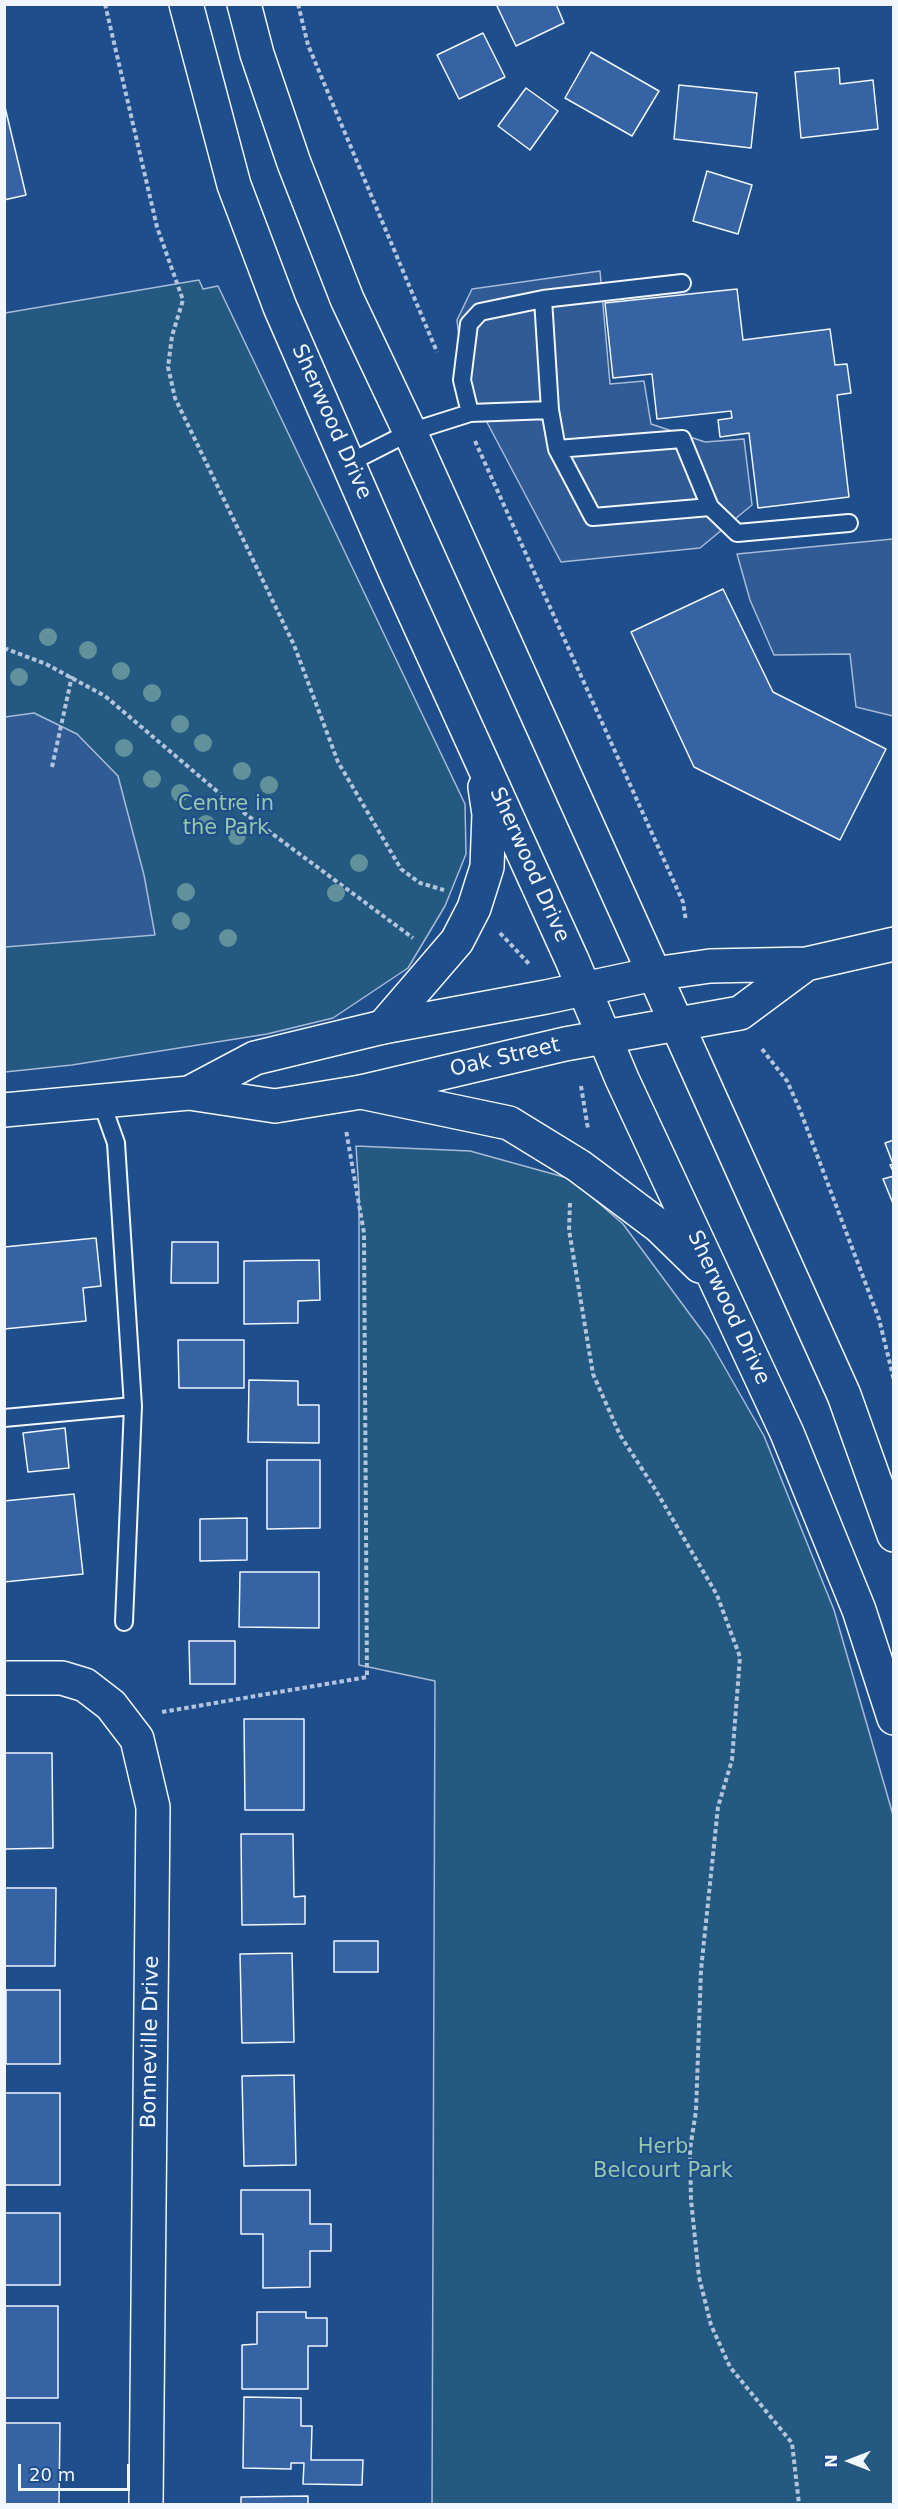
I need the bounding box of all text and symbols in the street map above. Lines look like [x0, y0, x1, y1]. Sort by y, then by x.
street label: Sherwood Drive [286, 341, 376, 503]
street label: Sherwood Drive [484, 784, 574, 946]
park label: Centre in the Park [178, 792, 274, 842]
street label: Oak Street [448, 1033, 562, 1083]
street label: Sherwood Drive [681, 1227, 775, 1389]
street label: Bonneville Drive [137, 1956, 165, 2128]
park label: Herb Belcourt Park [593, 2135, 733, 2185]
north arrow [820, 2431, 880, 2491]
scale bar [21, 2452, 134, 2490]
text: N [822, 2454, 841, 2468]
text: 20 m [29, 2464, 75, 2485]

